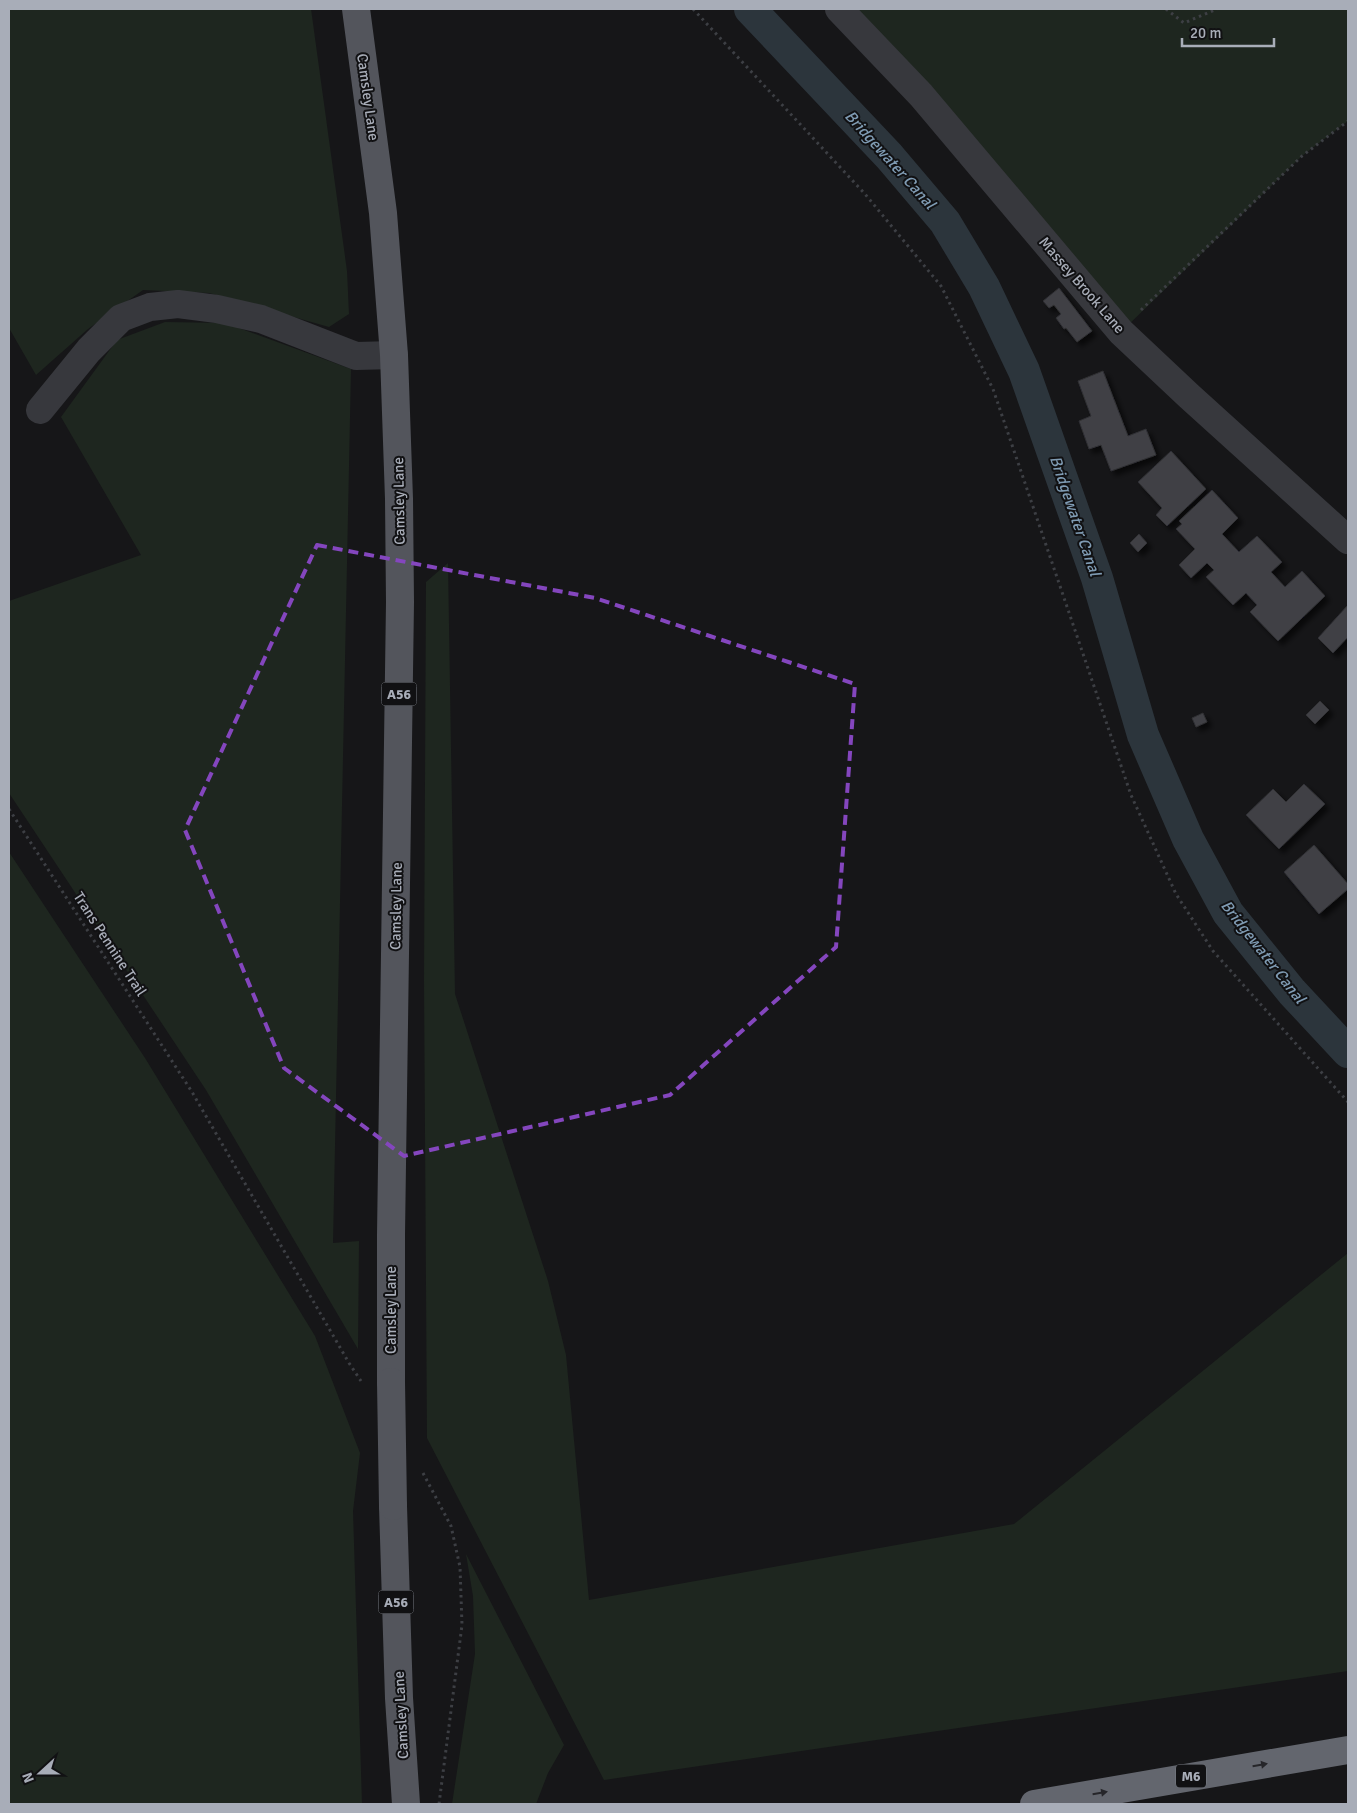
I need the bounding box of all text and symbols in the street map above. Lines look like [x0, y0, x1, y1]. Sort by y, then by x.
scale bar [1182, 15, 1274, 47]
text: 20 m [1190, 24, 1221, 42]
street label: Camsley Lane [353, 52, 383, 142]
water label: Bridgewater Canal [840, 106, 940, 215]
street label: Massey Brook Lane [1035, 233, 1129, 337]
water label: Bridgewater Canal [1045, 453, 1105, 580]
street label: Camsley Lane [389, 457, 409, 545]
road number: A56 [382, 682, 416, 706]
street label: Camsley Lane [386, 862, 406, 950]
street label: Trans Pennine Trail [70, 888, 150, 1000]
water label: Bridgewater Canal [1216, 896, 1310, 1009]
street label: Camsley Lane [382, 1266, 400, 1354]
road number: A56 [378, 1590, 414, 1614]
street label: Camsley Lane [390, 1671, 412, 1759]
north arrow [15, 1748, 65, 1798]
one-way arrow [1252, 1760, 1268, 1768]
road number: M6 [1176, 1764, 1206, 1788]
text: N [19, 1770, 38, 1785]
one-way arrow [1092, 1788, 1108, 1796]

